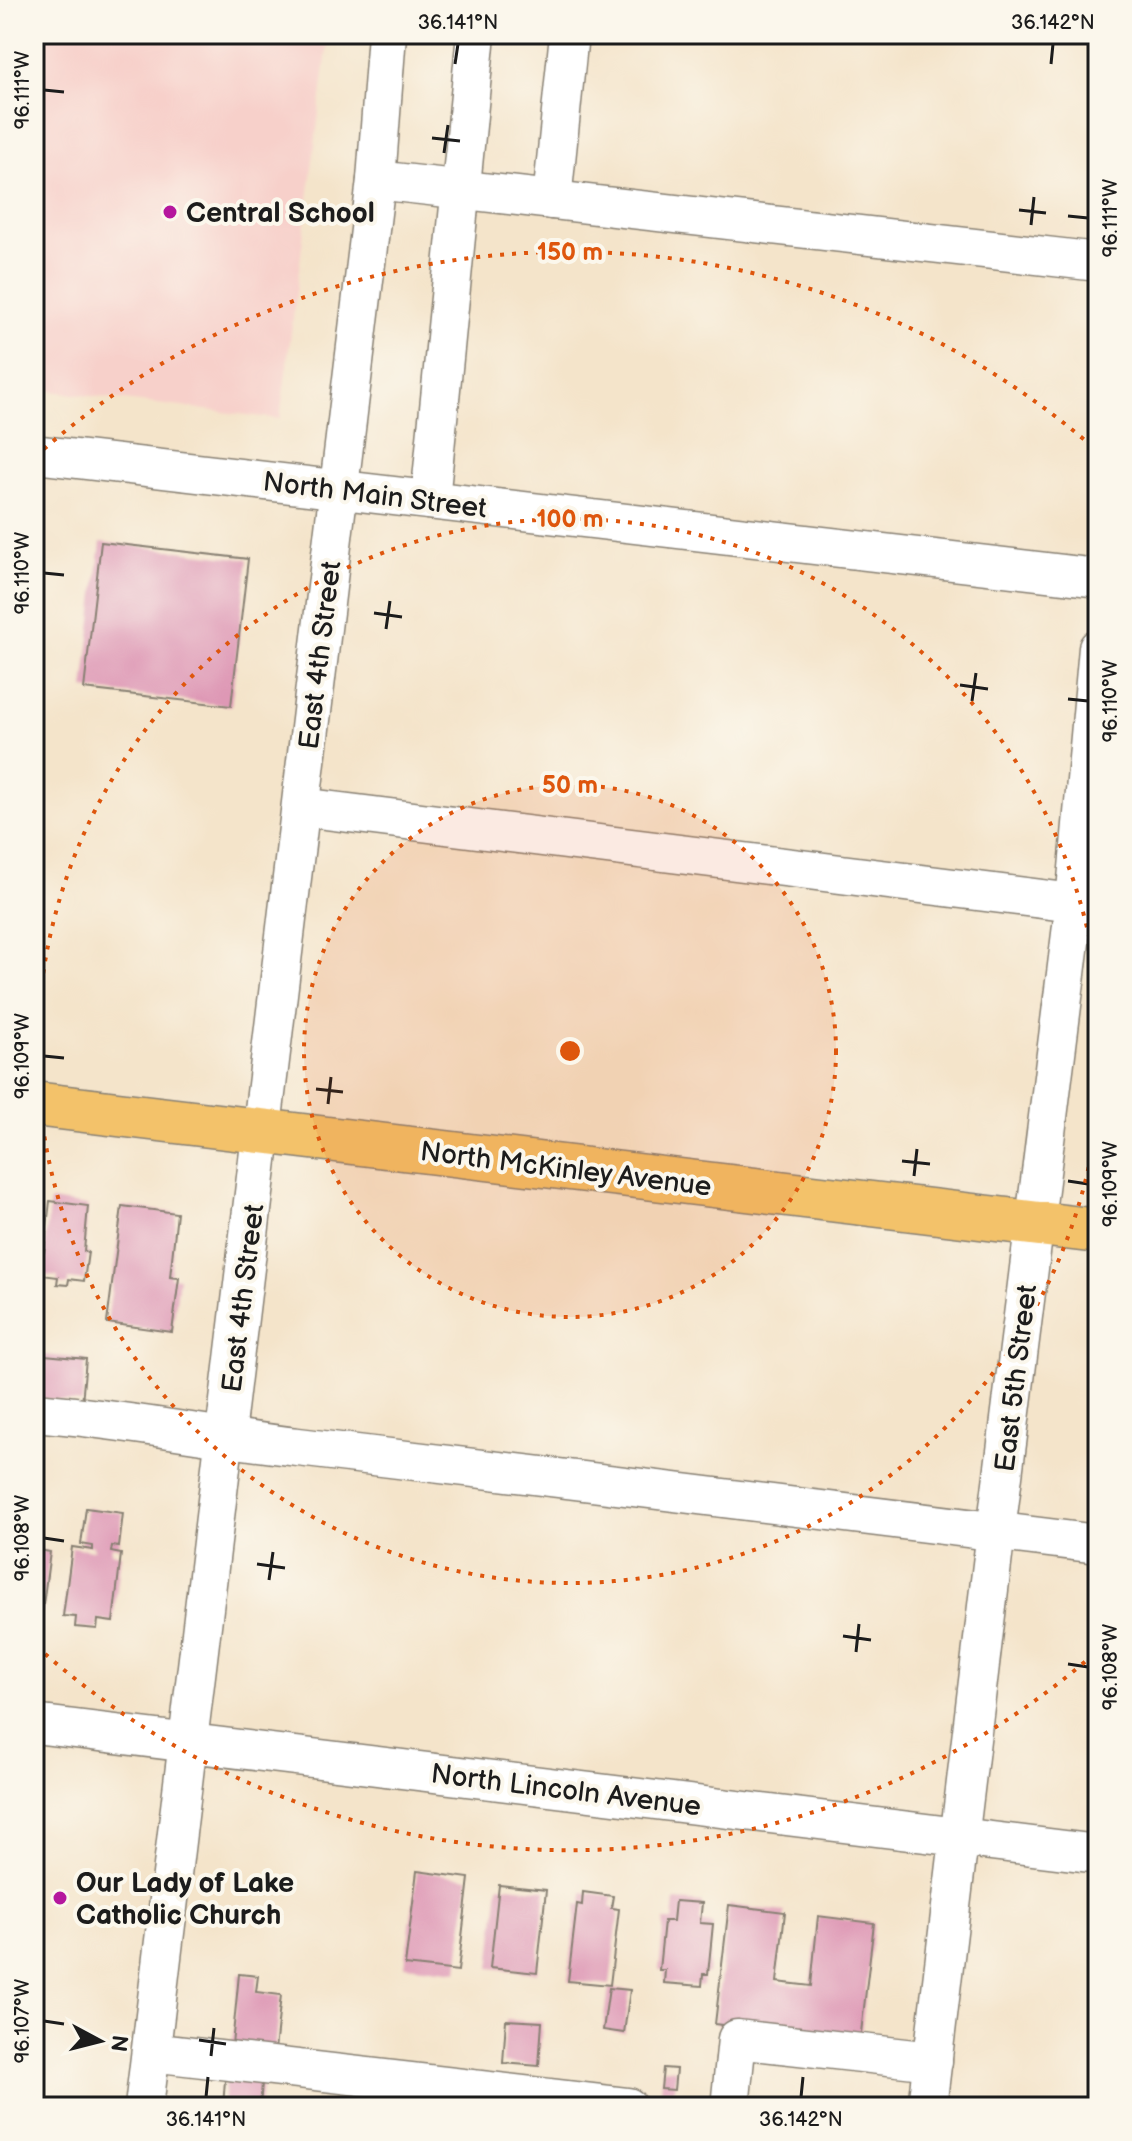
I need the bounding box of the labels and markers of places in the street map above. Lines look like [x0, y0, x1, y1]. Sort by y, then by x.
place label: Central School [186, 197, 375, 230]
marker: Central School [161, 203, 179, 221]
centre of rings [556, 1037, 584, 1065]
place label: Our Lady of Lake Catholic Church [76, 1867, 294, 1932]
marker: Our Lady of Lake Catholic Church [51, 1889, 69, 1907]

